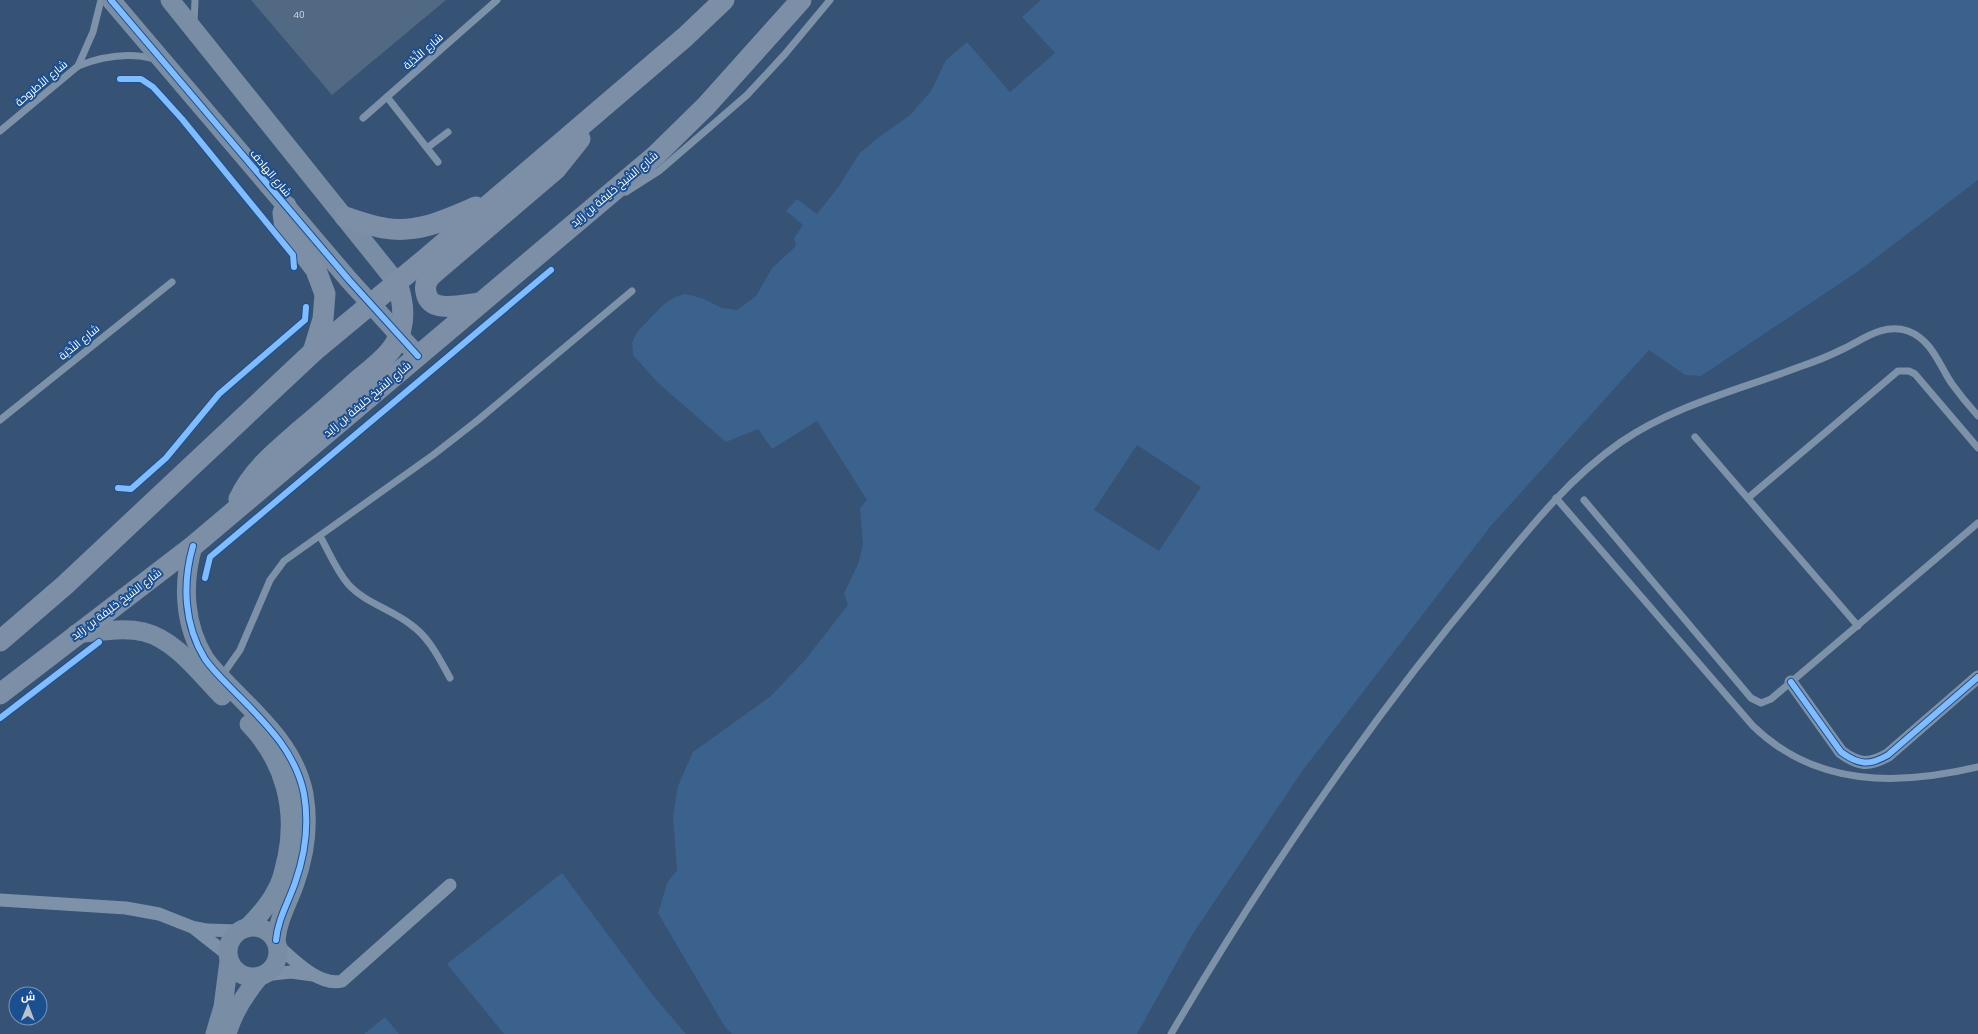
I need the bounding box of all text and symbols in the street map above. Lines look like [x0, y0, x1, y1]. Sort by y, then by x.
house number: 40 [293, 9, 305, 21]
street label: شارع النَّدْيَة [399, 29, 447, 73]
street label: شارع الأطروحة [11, 56, 71, 110]
street label: شارع الهادف [246, 146, 296, 200]
street label: شارع الشيخ خليفة بن زايد [567, 148, 661, 230]
street label: شارع النَّدْيَة [55, 320, 103, 364]
street label: شارع الشيخ خليفة بن زايد [320, 358, 414, 440]
street label: شارع الشيخ خليفة بن زايد [67, 564, 165, 644]
north arrow [8, 986, 48, 1026]
text: ش [21, 988, 35, 1004]

